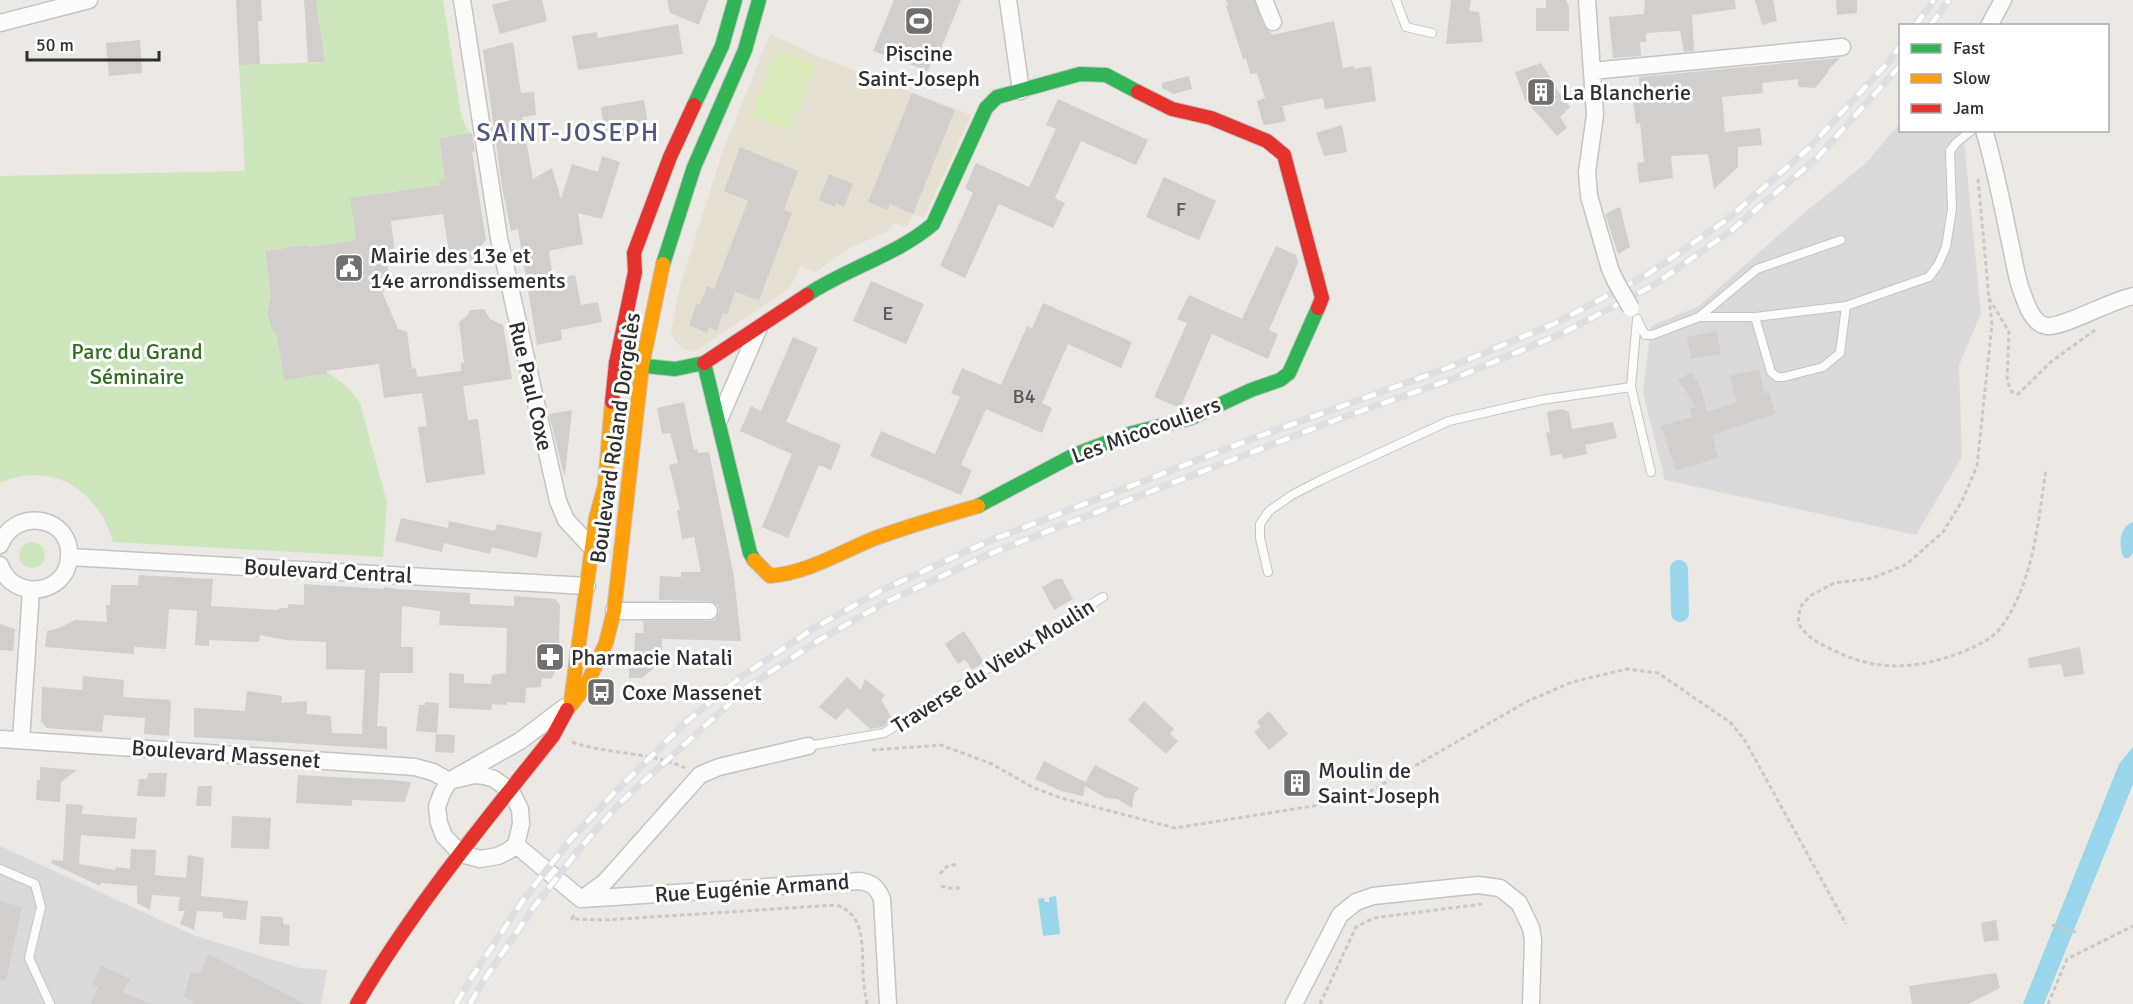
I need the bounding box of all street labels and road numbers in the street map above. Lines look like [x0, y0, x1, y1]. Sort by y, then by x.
street label: Boulevard Roland Dorgelès [584, 311, 646, 565]
street label: Rue Paul Coxe [503, 319, 559, 453]
street label: Les Micocouliers [1068, 391, 1224, 469]
street label: Boulevard Central [243, 553, 413, 589]
street label: Traverse du Vieux Moulin [887, 593, 1099, 739]
street label: Boulevard Massenet [131, 734, 322, 774]
street label: Rue Eugénie Armand [654, 868, 850, 908]

